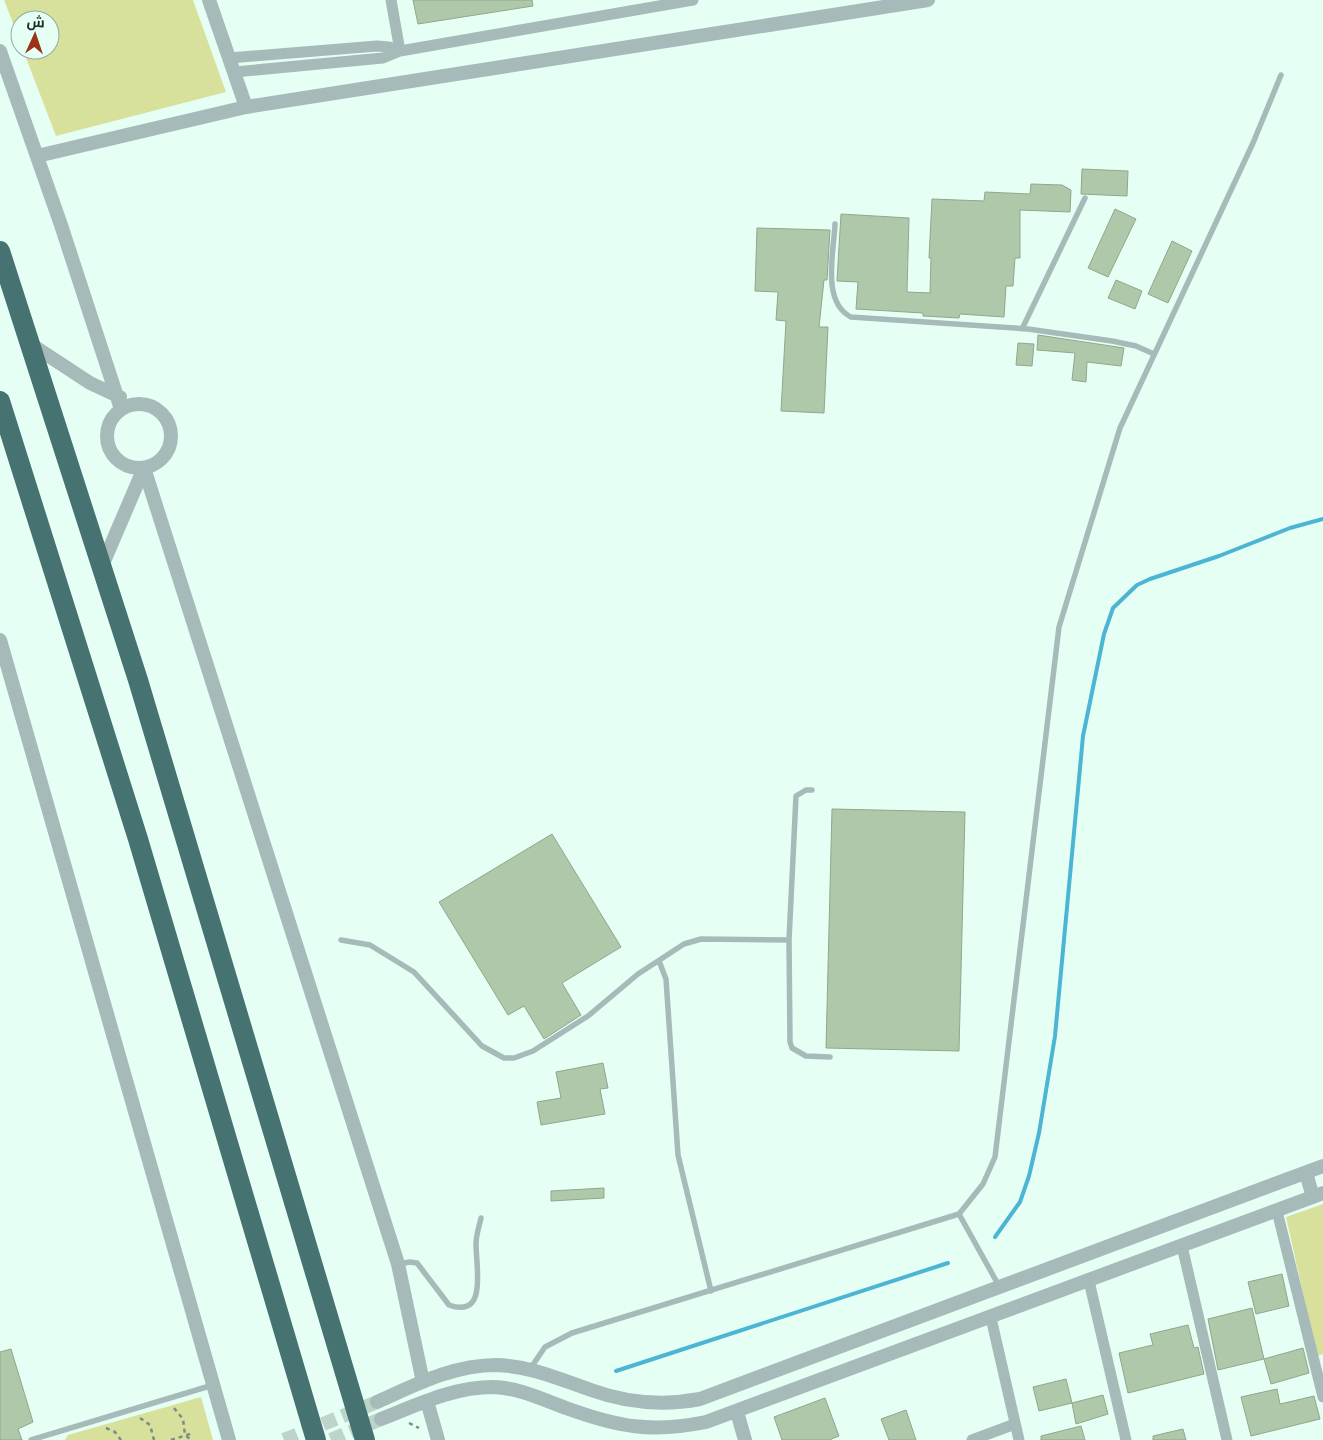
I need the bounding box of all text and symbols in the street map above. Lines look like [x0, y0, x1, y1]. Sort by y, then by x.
north arrow [10, 10, 60, 60]
text: ش [26, 14, 45, 31]

